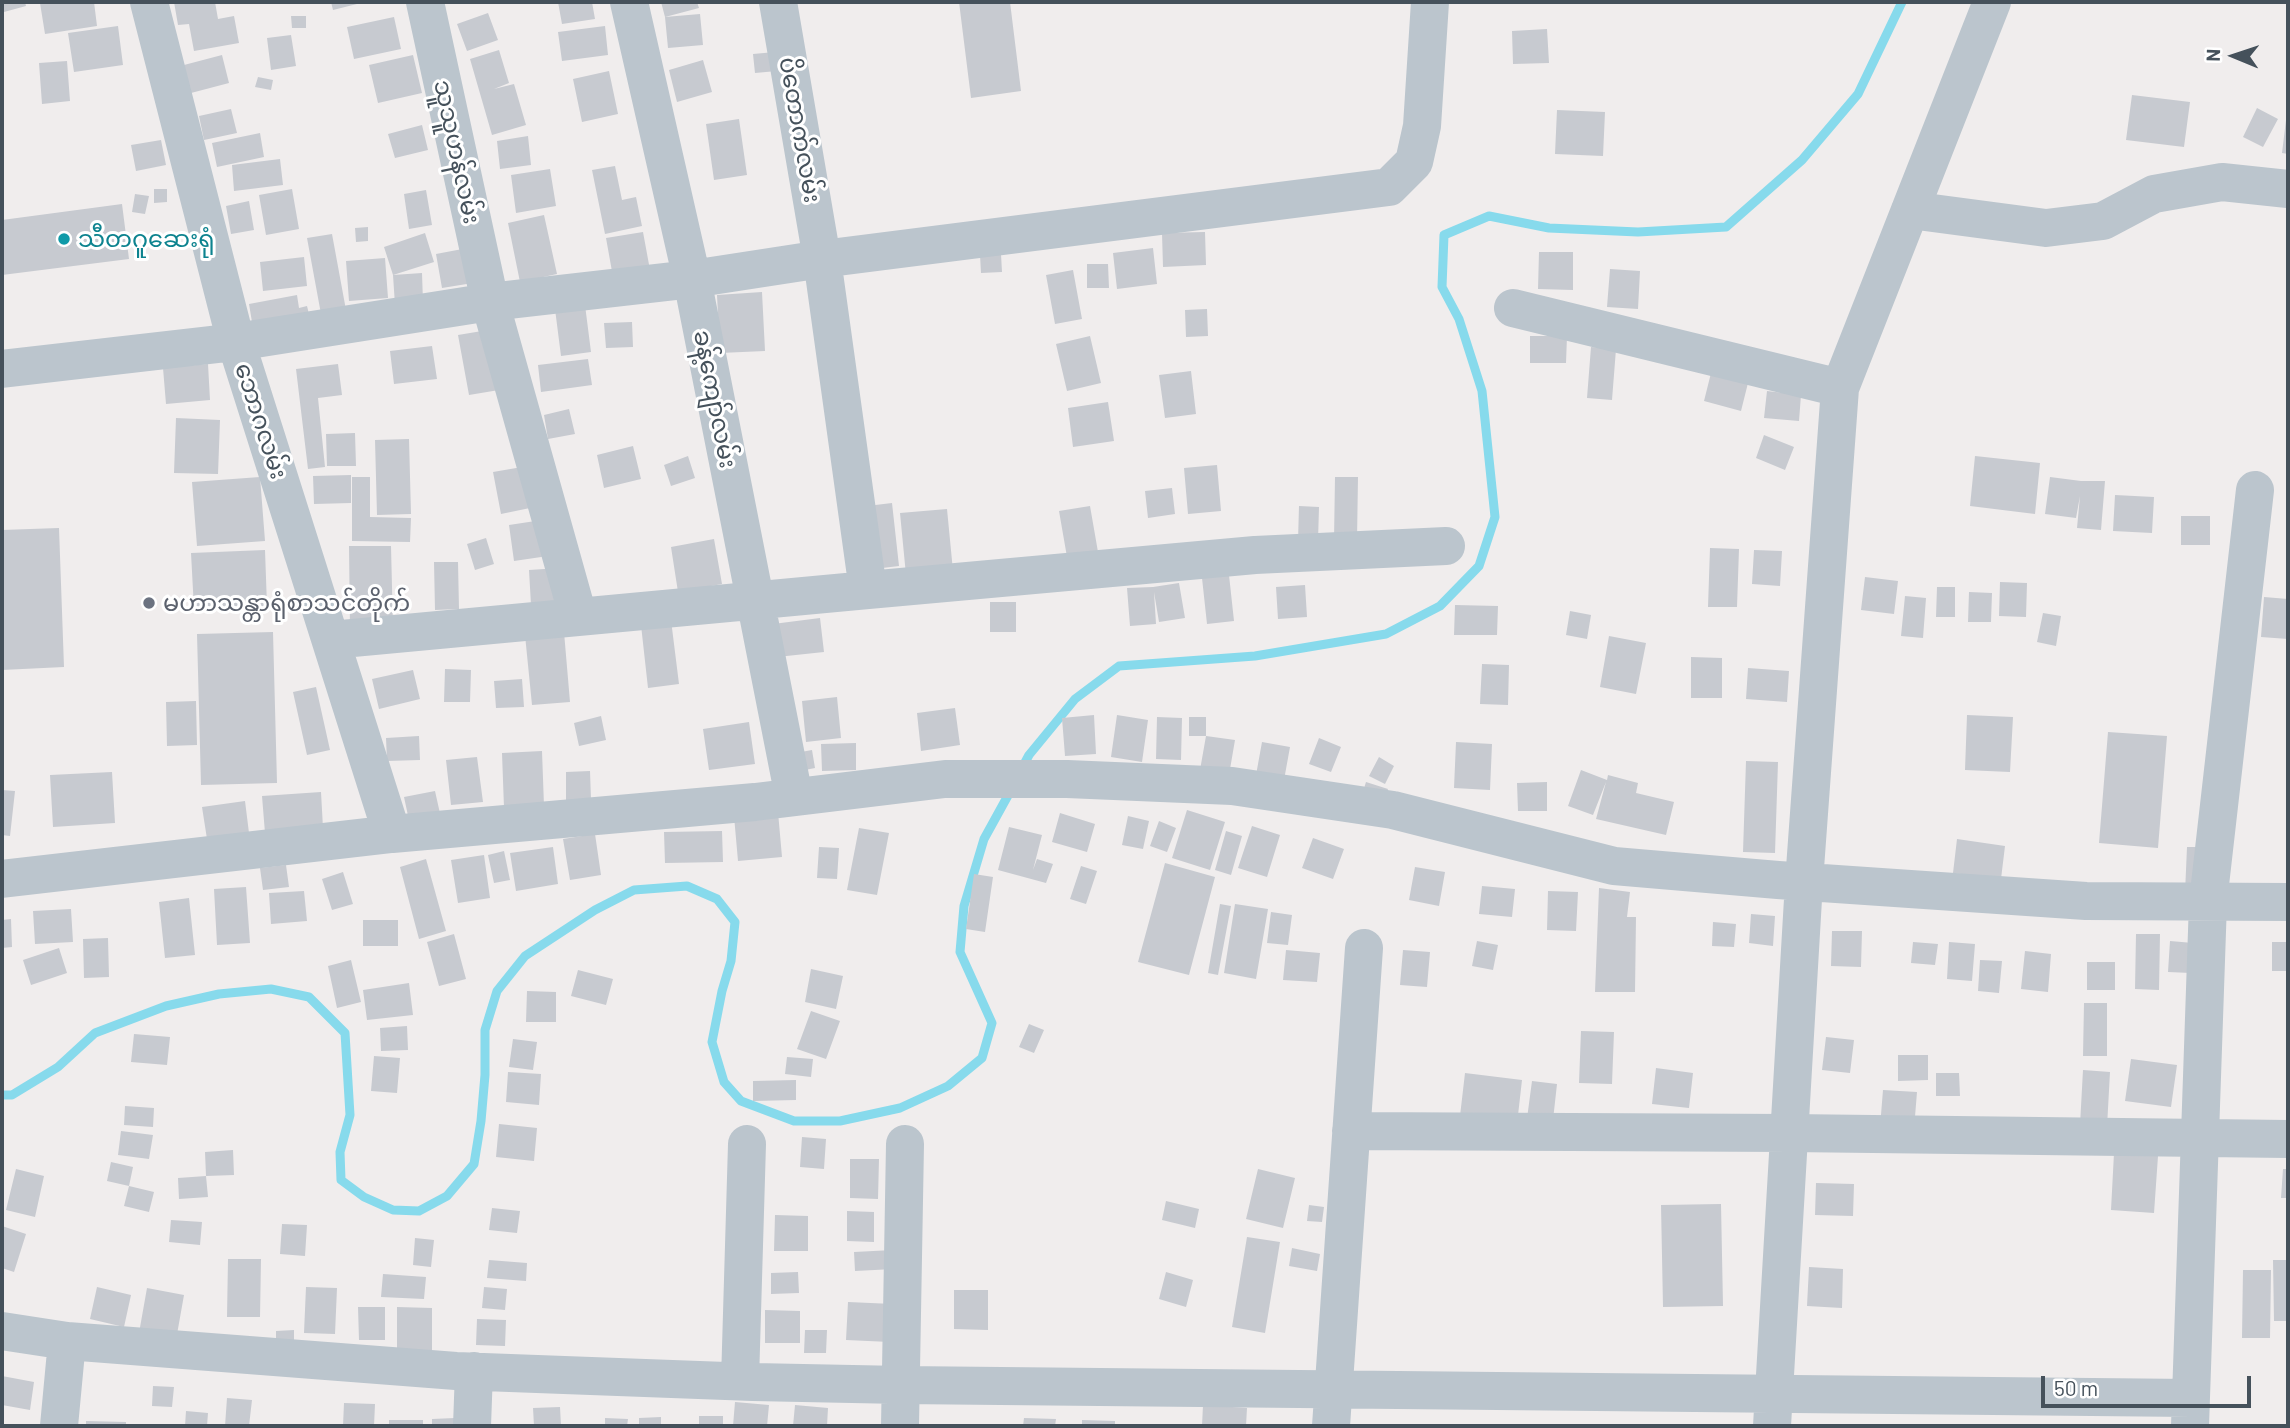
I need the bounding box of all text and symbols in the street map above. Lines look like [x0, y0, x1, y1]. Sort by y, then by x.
north arrow [2199, 21, 2269, 91]
text: N [2201, 49, 2224, 62]
street label: ပိတောက်လမ်း [773, 55, 827, 205]
street label: သူသူဟန်လမ်း [428, 77, 486, 227]
place label: သီတဂူဆေးရုံ [78, 225, 215, 253]
marker: သီတဂူဆေးရုံ [56, 231, 72, 247]
street label: ခန့်ကျော်လမ်း [687, 327, 743, 471]
street label: ဘောဂလမ်း [229, 359, 293, 483]
place label: မဟာသန္တာရုံစာသင်တိုက် [163, 589, 410, 617]
marker: မဟာသန္တာရုံစာသင်တိုက် [141, 595, 157, 611]
scale bar [2045, 1362, 2255, 1406]
text: 50 m [2054, 1375, 2098, 1400]

